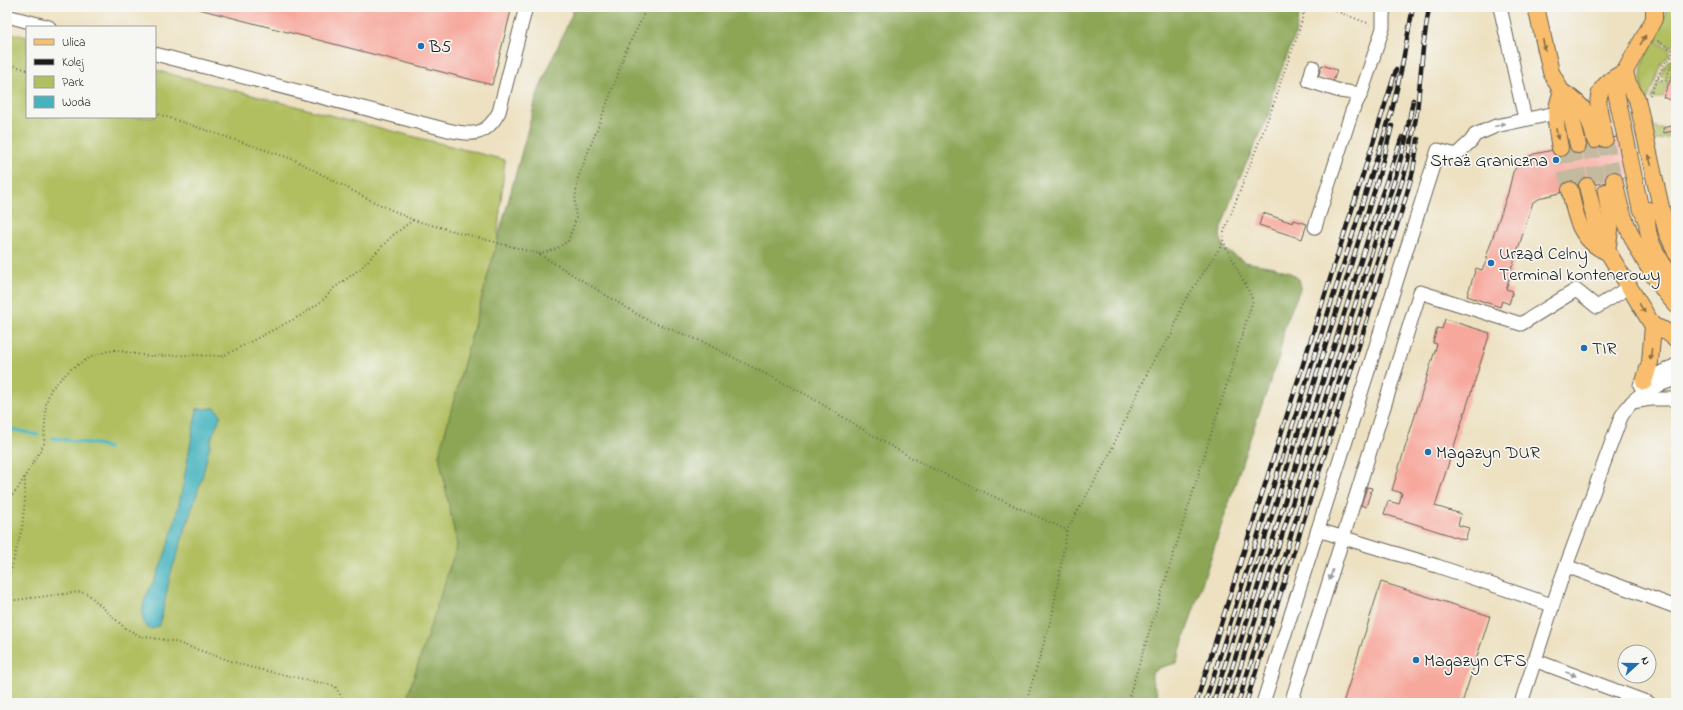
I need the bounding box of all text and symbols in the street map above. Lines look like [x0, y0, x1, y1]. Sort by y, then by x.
legend [26, 26, 156, 118]
text: Ulica [62, 34, 86, 52]
one-way arrow [1639, 34, 1646, 46]
place label: B5 [428, 35, 451, 61]
one-way arrow [1542, 39, 1548, 51]
marker: B5 [416, 41, 426, 51]
text: Kolej [62, 54, 84, 72]
text: Park [62, 74, 84, 92]
text: Woda [62, 94, 91, 112]
one-way arrow [1493, 122, 1506, 128]
one-way arrow [1555, 128, 1561, 140]
place label: Straż Graniczna [1430, 149, 1548, 175]
one-way arrow [1647, 153, 1653, 166]
marker: Straż Graniczna [1551, 155, 1561, 165]
place label: Urząd Celny Terminal kontenerowy [1499, 242, 1660, 289]
marker: Urząd Celny Terminal kontenerowy [1486, 258, 1496, 268]
one-way arrow [1638, 303, 1646, 313]
place label: TIR [1592, 337, 1617, 363]
marker: TIR [1579, 343, 1589, 353]
one-way arrow [1648, 348, 1654, 360]
place label: Magazyn DUR [1436, 441, 1540, 468]
marker: Magazyn DUR [1423, 447, 1433, 457]
one-way arrow [1328, 569, 1334, 581]
north arrow [1617, 644, 1657, 684]
place label: Magazyn CFS [1424, 649, 1527, 676]
text: N [1637, 654, 1654, 667]
marker: Magazyn CFS [1411, 655, 1421, 665]
one-way arrow [1565, 671, 1577, 677]

